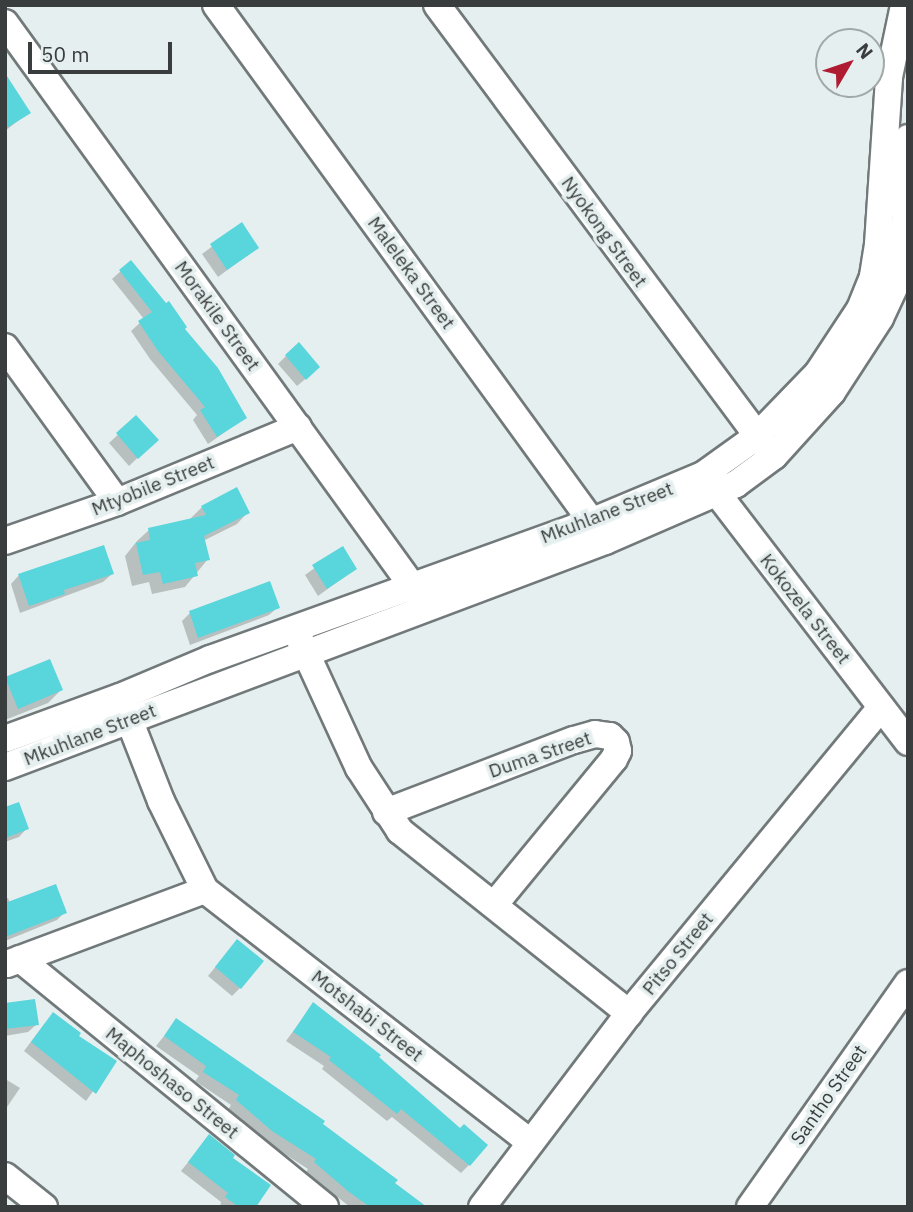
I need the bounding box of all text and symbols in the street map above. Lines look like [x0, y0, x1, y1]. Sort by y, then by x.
scale bar [32, 28, 175, 72]
north arrow [815, 28, 885, 98]
text: N [851, 38, 878, 64]
text: 50 m [41, 40, 90, 68]
street label: Nyokong Street [556, 172, 652, 292]
street label: Maleleka Street [363, 212, 459, 334]
street label: Morakile Street [170, 257, 264, 375]
street label: Mtyobile Street [88, 451, 218, 521]
street label: Mkuhlane Street [538, 477, 676, 549]
street label: Kokozela Street [755, 549, 855, 669]
street label: Mkuhlane Street [21, 699, 159, 771]
street label: Duma Street [486, 727, 594, 783]
street label: Pitso Street [638, 908, 718, 1000]
street label: Motshabi Street [307, 965, 427, 1067]
street label: Maphoshaso Street [101, 1022, 243, 1144]
street label: Santho Street [786, 1041, 872, 1149]

